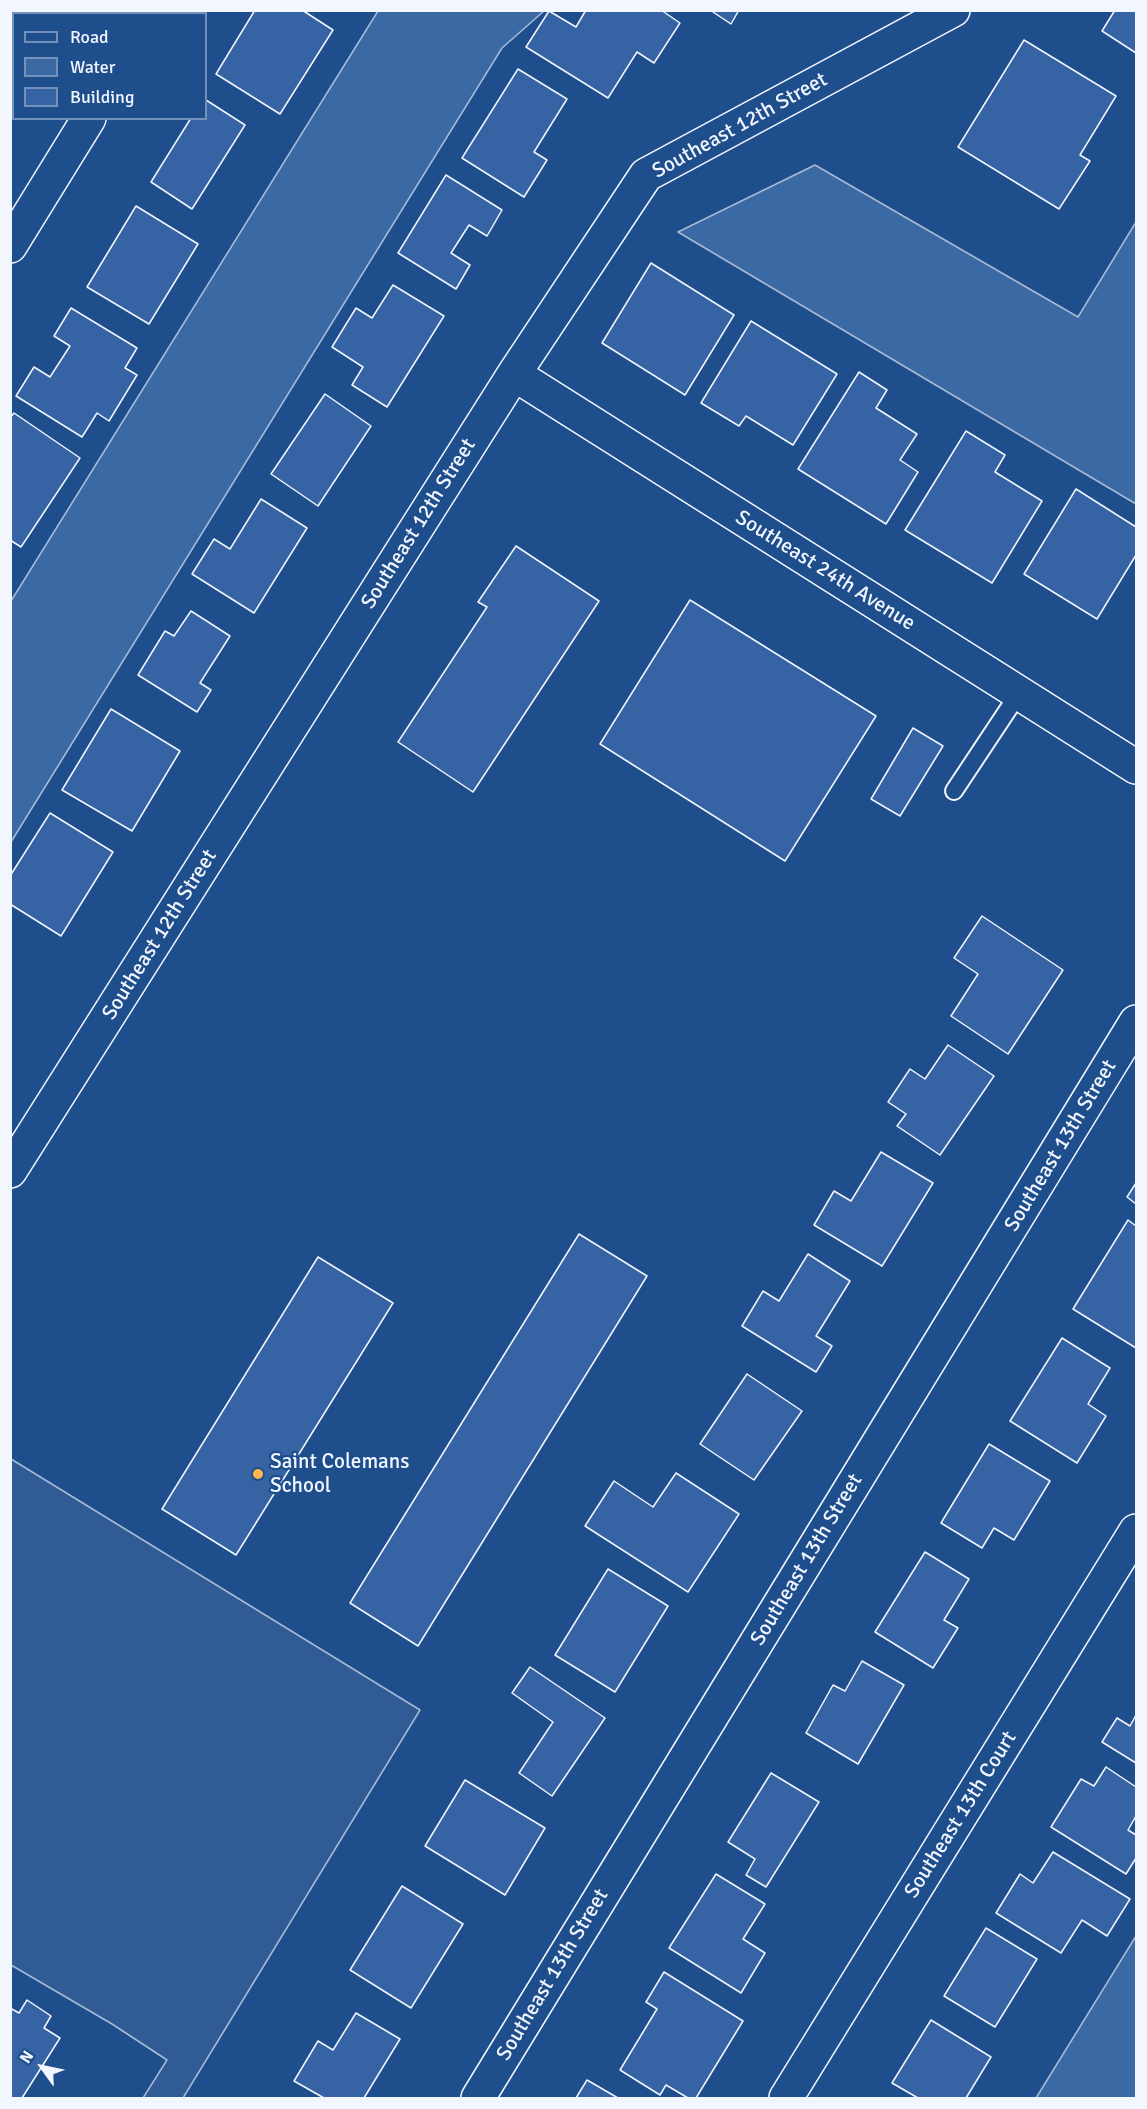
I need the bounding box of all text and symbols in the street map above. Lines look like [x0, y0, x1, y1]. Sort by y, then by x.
legend [12, 12, 207, 120]
text: Road [70, 26, 109, 48]
text: Water [70, 56, 115, 78]
street label: Southeast 12th Street [648, 67, 832, 185]
text: Building [70, 86, 134, 108]
street label: Southeast 12th Street [356, 434, 482, 614]
street label: Southeast 24th Avenue [731, 505, 919, 637]
street label: Southeast 12th Street [97, 845, 223, 1025]
street label: Southeast 13th Street [1000, 1056, 1122, 1236]
place label: Saint Colemans School [270, 1449, 409, 1499]
marker: Saint Colemans School [251, 1467, 265, 1481]
street label: Southeast 13th Street [746, 1470, 868, 1650]
street label: Southeast 13th Court [900, 1727, 1022, 1903]
street label: Southeast 13th Street [492, 1885, 614, 2065]
north arrow [12, 2037, 72, 2097]
text: N [15, 2047, 38, 2067]

